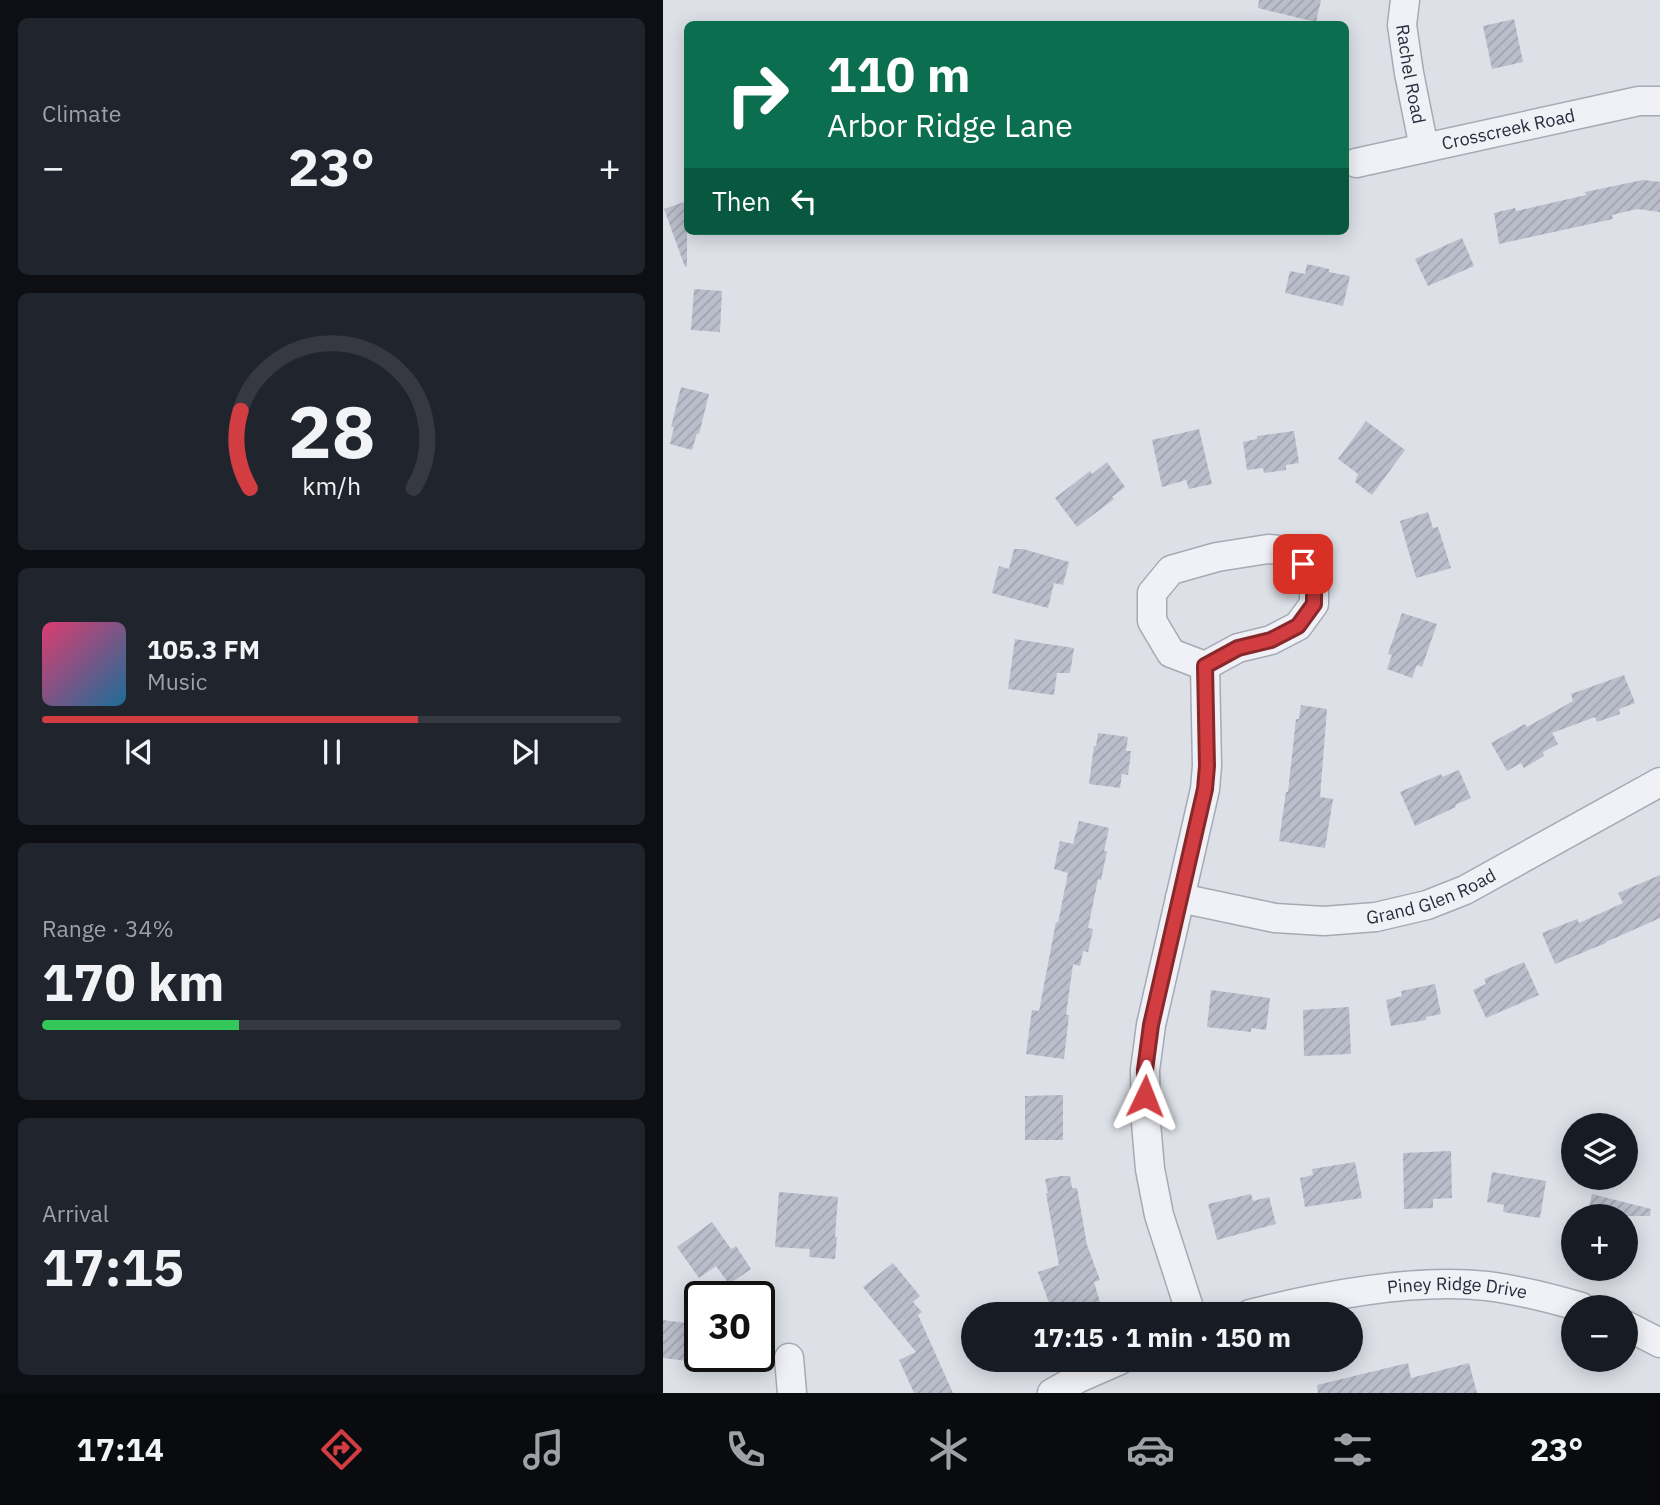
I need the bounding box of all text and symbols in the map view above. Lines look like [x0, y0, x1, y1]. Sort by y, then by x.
street label: Rachel Road [1391, 23, 1431, 126]
text: 110 m [827, 42, 971, 105]
icon: right [712, 49, 803, 140]
text: Climate [42, 98, 121, 128]
street label: Crosscreek Road [1439, 103, 1577, 155]
text: Arbor Ridge Lane [827, 104, 1073, 146]
text: 23° [288, 133, 375, 200]
text: − [42, 142, 65, 191]
text: + [598, 142, 621, 191]
icon: left [785, 182, 823, 220]
text: Then [712, 184, 771, 218]
text: 28 [288, 383, 375, 478]
text: km/h [302, 468, 361, 501]
pin [1273, 534, 1333, 594]
icon: arrive [1284, 545, 1322, 583]
text: 105.3 FM [147, 632, 260, 666]
text: Music [147, 666, 207, 696]
icon: previous [120, 733, 158, 771]
icon: pause [313, 733, 351, 771]
icon: next [506, 733, 544, 771]
street label: Grand Glen Road [1365, 863, 1500, 929]
text: Range · 34% [42, 913, 174, 943]
text: 170 km [42, 948, 224, 1015]
position arrow [1108, 1059, 1182, 1133]
map controls [1561, 1113, 1638, 1372]
button: layers [1561, 1113, 1638, 1190]
text: Arrival [42, 1198, 109, 1228]
button: + [1561, 1204, 1638, 1281]
text: 17:15 [42, 1233, 184, 1300]
street label: Piney Ridge Drive [1386, 1272, 1529, 1304]
speed limit sign: 30 [684, 1281, 775, 1372]
button: − [1561, 1295, 1638, 1372]
text: 17:15 · 1 min · 150 m [1033, 1320, 1291, 1354]
icon: directions [317, 1425, 366, 1474]
icon: music [519, 1425, 568, 1474]
icon: phone [721, 1425, 770, 1474]
icon: climate [924, 1425, 973, 1474]
icon: car [1126, 1425, 1175, 1474]
icon: filters [1328, 1425, 1377, 1474]
text: 17:14 [77, 1428, 164, 1470]
text: 23° [1530, 1428, 1583, 1470]

